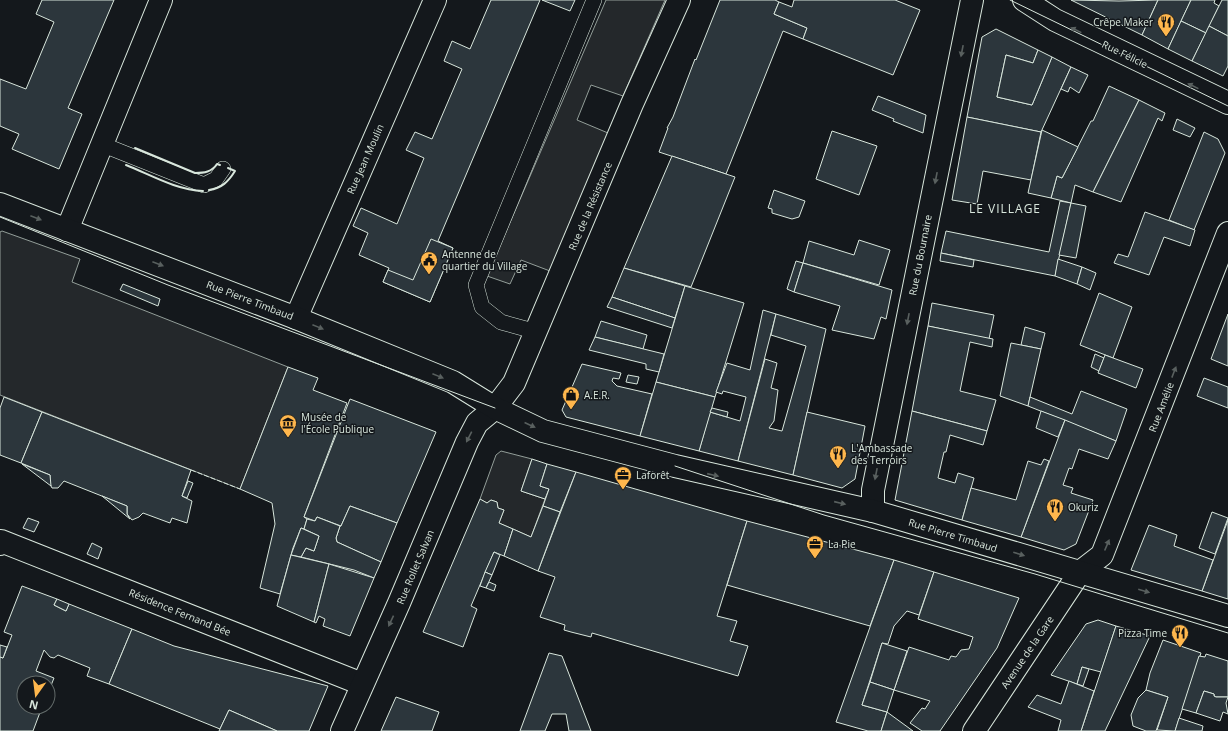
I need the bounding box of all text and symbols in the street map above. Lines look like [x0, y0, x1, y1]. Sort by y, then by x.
restaurant icon: Crêpe Maker [1156, 12, 1176, 37]
place label: Crêpe Maker [1093, 15, 1153, 29]
one-way arrow [1070, 27, 1081, 33]
street label: Rue Félicie [1100, 37, 1151, 71]
one-way arrow [958, 45, 964, 57]
one-way arrow [1187, 83, 1199, 89]
street label: Rue Jean Moulin [343, 122, 387, 196]
street label: Rue de la Résistance [565, 159, 615, 252]
one-way arrow [933, 172, 939, 184]
district label: LE VILLAGE [969, 200, 1041, 217]
street label: Rue du Bournaire [905, 213, 935, 297]
one-way arrow [31, 215, 43, 221]
place label: Antenne de quartier du Village [442, 247, 528, 273]
public building icon: Antenne de quartier du Village [419, 250, 439, 275]
one-way arrow [152, 262, 164, 268]
street label: Rue Pierre Timbaud [204, 277, 296, 323]
one-way arrow [904, 313, 910, 325]
one-way arrow [312, 323, 324, 330]
one-way arrow [1172, 365, 1178, 377]
one-way arrow [433, 373, 444, 379]
street label: Rue Amélie [1145, 380, 1177, 434]
shop icon: A.E.R. [561, 385, 581, 410]
place label: A.E.R. [584, 388, 610, 402]
place label: Musée de l'École Publique [301, 410, 374, 436]
museum icon: Musée de l'École Publique [278, 413, 298, 438]
one-way arrow [524, 422, 536, 428]
one-way arrow [466, 431, 473, 443]
place label: L'Ambassade des Terroirs [851, 441, 913, 467]
restaurant icon: L'Ambassade des Terroirs [828, 444, 848, 469]
office icon: Laforêt [613, 465, 633, 490]
place label: Laforêt [636, 468, 670, 482]
one-way arrow [873, 468, 879, 480]
one-way arrow [707, 472, 719, 478]
restaurant icon: Okuriz [1045, 497, 1065, 522]
place label: Okuriz [1068, 500, 1099, 514]
one-way arrow [834, 501, 846, 507]
street label: Rue Pierre Timbaud [907, 515, 999, 555]
street label: Rue Rollet Salvan [393, 528, 437, 606]
office icon: La Pie [805, 534, 825, 559]
place label: La Pie [828, 537, 856, 551]
one-way arrow [1104, 538, 1110, 550]
one-way arrow [1013, 551, 1025, 557]
street label: Résidence Fernand Bée [127, 585, 234, 639]
one-way arrow [1138, 588, 1150, 594]
street label: Avenue de la Gare [997, 613, 1057, 691]
one-way arrow [388, 615, 394, 627]
restaurant icon: Pizza Time [1170, 623, 1190, 648]
place label: Pizza Time [1118, 626, 1167, 640]
north arrow [16, 675, 56, 715]
text: N [27, 697, 40, 714]

